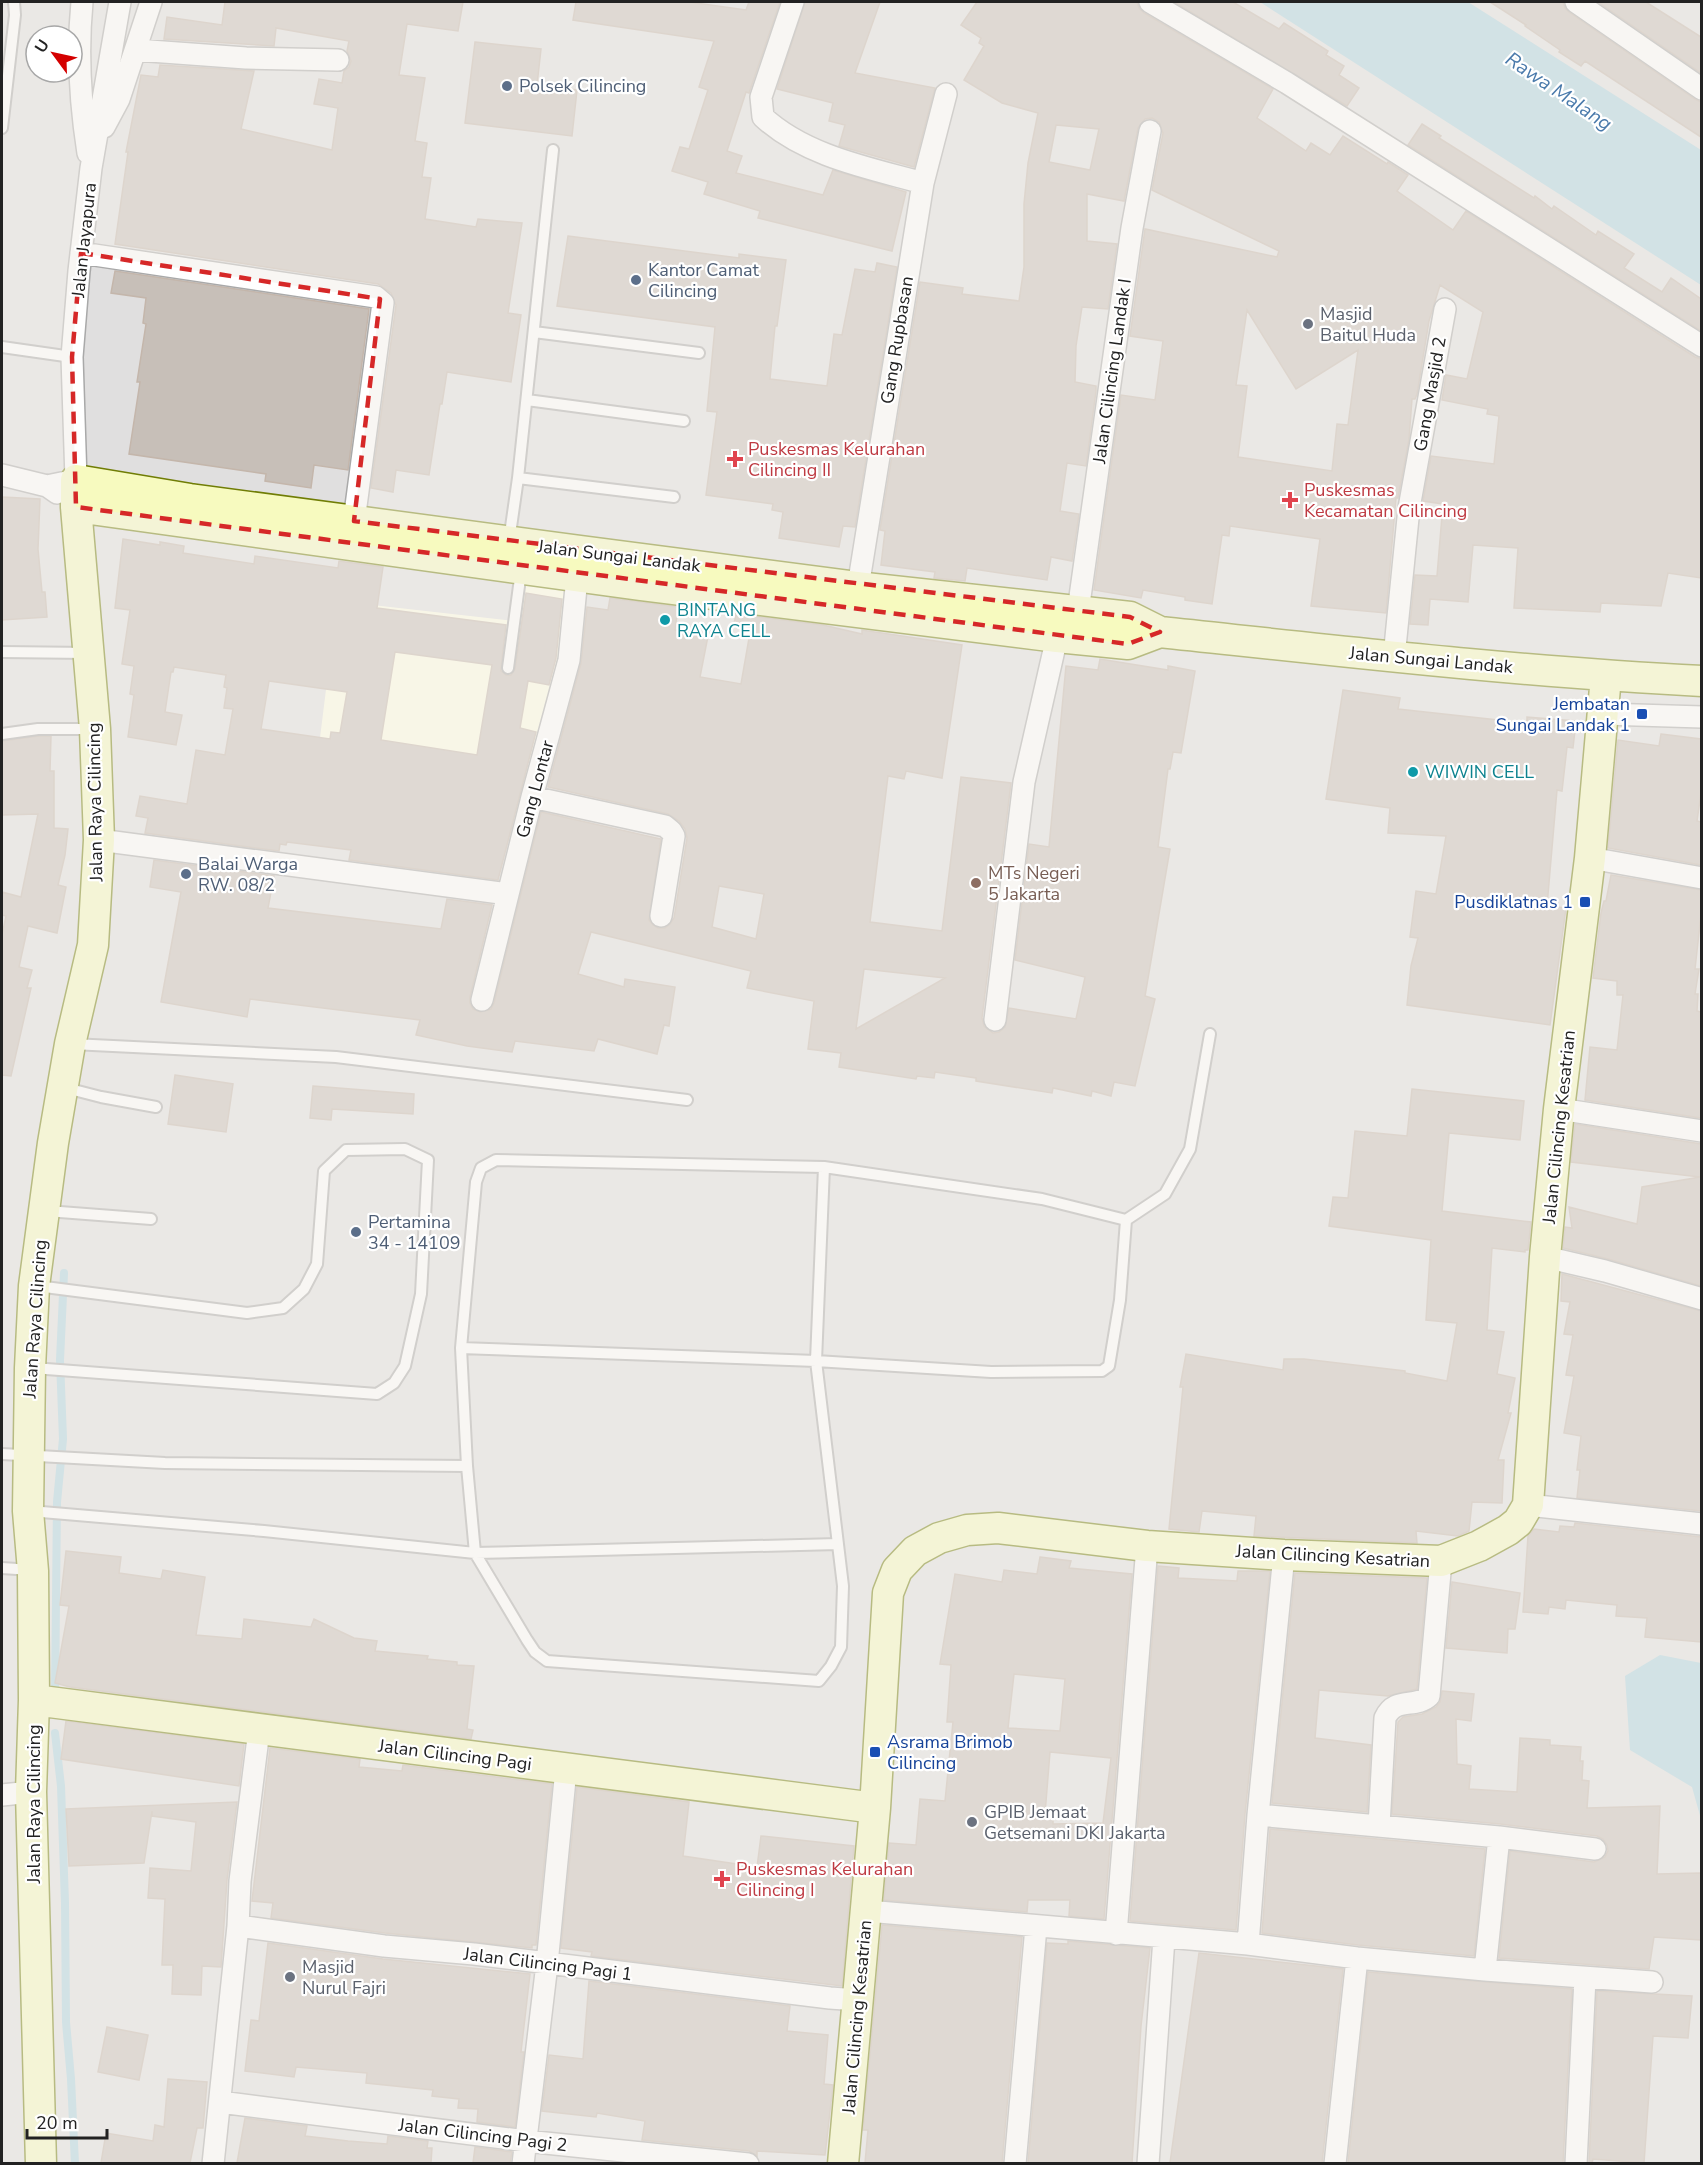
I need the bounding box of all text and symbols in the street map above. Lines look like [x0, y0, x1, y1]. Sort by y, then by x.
north arrow [24, 24, 84, 84]
text: U [30, 35, 55, 57]
water label: Rawa Malang [1500, 46, 1617, 137]
place label: Polsek Cilincing [519, 74, 646, 98]
marker: Polsek Cilincing [500, 79, 514, 93]
street label: Jalan Jayapura [66, 181, 102, 300]
place label: Kantor Camat Cilincing [648, 258, 760, 303]
marker: Kantor Camat Cilincing [629, 273, 643, 287]
street label: Gang Rupbasan [875, 274, 919, 406]
street label: Jalan Cilincing Landak I [1087, 277, 1137, 466]
place label: Masjid Baitul Huda [1320, 302, 1416, 347]
marker: Masjid Baitul Huda [1301, 317, 1315, 331]
street label: Gang Masjid 2 [1408, 335, 1452, 453]
place label: Puskesmas Kelurahan Cilincing II [748, 437, 925, 482]
marker: Puskesmas Kelurahan Cilincing II [726, 450, 744, 468]
place label: Puskesmas Kecamatan Cilincing [1304, 478, 1467, 523]
marker: Puskesmas Kecamatan Cilincing [1281, 491, 1299, 509]
street label: Jalan Sungai Landak [535, 534, 703, 578]
place label: BINTANG RAYA CELL [677, 598, 770, 643]
marker: BINTANG RAYA CELL [658, 613, 672, 627]
street label: Jalan Sungai Landak [1347, 641, 1515, 679]
place label: Jembatan Sungai Landak 1 [1496, 692, 1630, 737]
marker: Jembatan Sungai Landak 1 [1635, 707, 1649, 721]
street label: Jalan Raya Cilincing [82, 722, 108, 883]
street label: Gang Lontar [510, 737, 560, 841]
place label: WIWIN CELL [1425, 760, 1534, 784]
marker: WIWIN CELL [1406, 765, 1420, 779]
place label: Balai Warga RW. 08/2 [198, 852, 298, 897]
place label: MTs Negeri 5 Jakarta [988, 861, 1080, 906]
marker: Balai Warga RW. 08/2 [179, 867, 193, 881]
marker: MTs Negeri 5 Jakarta [969, 876, 983, 890]
place label: Pusdiklatnas 1 [1454, 890, 1573, 914]
marker: Pusdiklatnas 1 [1578, 895, 1592, 909]
street label: Jalan Cilincing Kesatrian [1537, 1029, 1581, 1226]
place label: Pertamina 34 - 14109 [368, 1210, 460, 1255]
marker: Pertamina 34 - 14109 [349, 1225, 363, 1239]
street label: Jalan Raya Cilincing [17, 1239, 53, 1400]
street label: Jalan Cilincing Kesatrian [1234, 1539, 1431, 1573]
street label: Jalan Raya Cilincing [22, 1724, 46, 1885]
place label: Asrama Brimob Cilincing [887, 1730, 1013, 1775]
street label: Jalan Cilincing Pagi [376, 1734, 533, 1776]
marker: Asrama Brimob Cilincing [868, 1745, 882, 1759]
place label: GPIB Jemaat Getsemani DKI Jakarta [984, 1800, 1166, 1845]
marker: GPIB Jemaat Getsemani DKI Jakarta [965, 1815, 979, 1829]
place label: Puskesmas Kelurahan Cilincing I [736, 1857, 913, 1902]
marker: Puskesmas Kelurahan Cilincing I [713, 1870, 731, 1888]
street label: Jalan Cilincing Kesatrian [836, 1919, 877, 2116]
street label: Jalan Cilincing Pagi 1 [461, 1942, 634, 1986]
place label: Masjid Nurul Fajri [302, 1955, 386, 2000]
marker: Masjid Nurul Fajri [283, 1970, 297, 1984]
scale bar [27, 2102, 106, 2140]
text: 20 m [36, 2111, 78, 2135]
street label: Jalan Cilincing Pagi 2 [396, 2113, 569, 2157]

